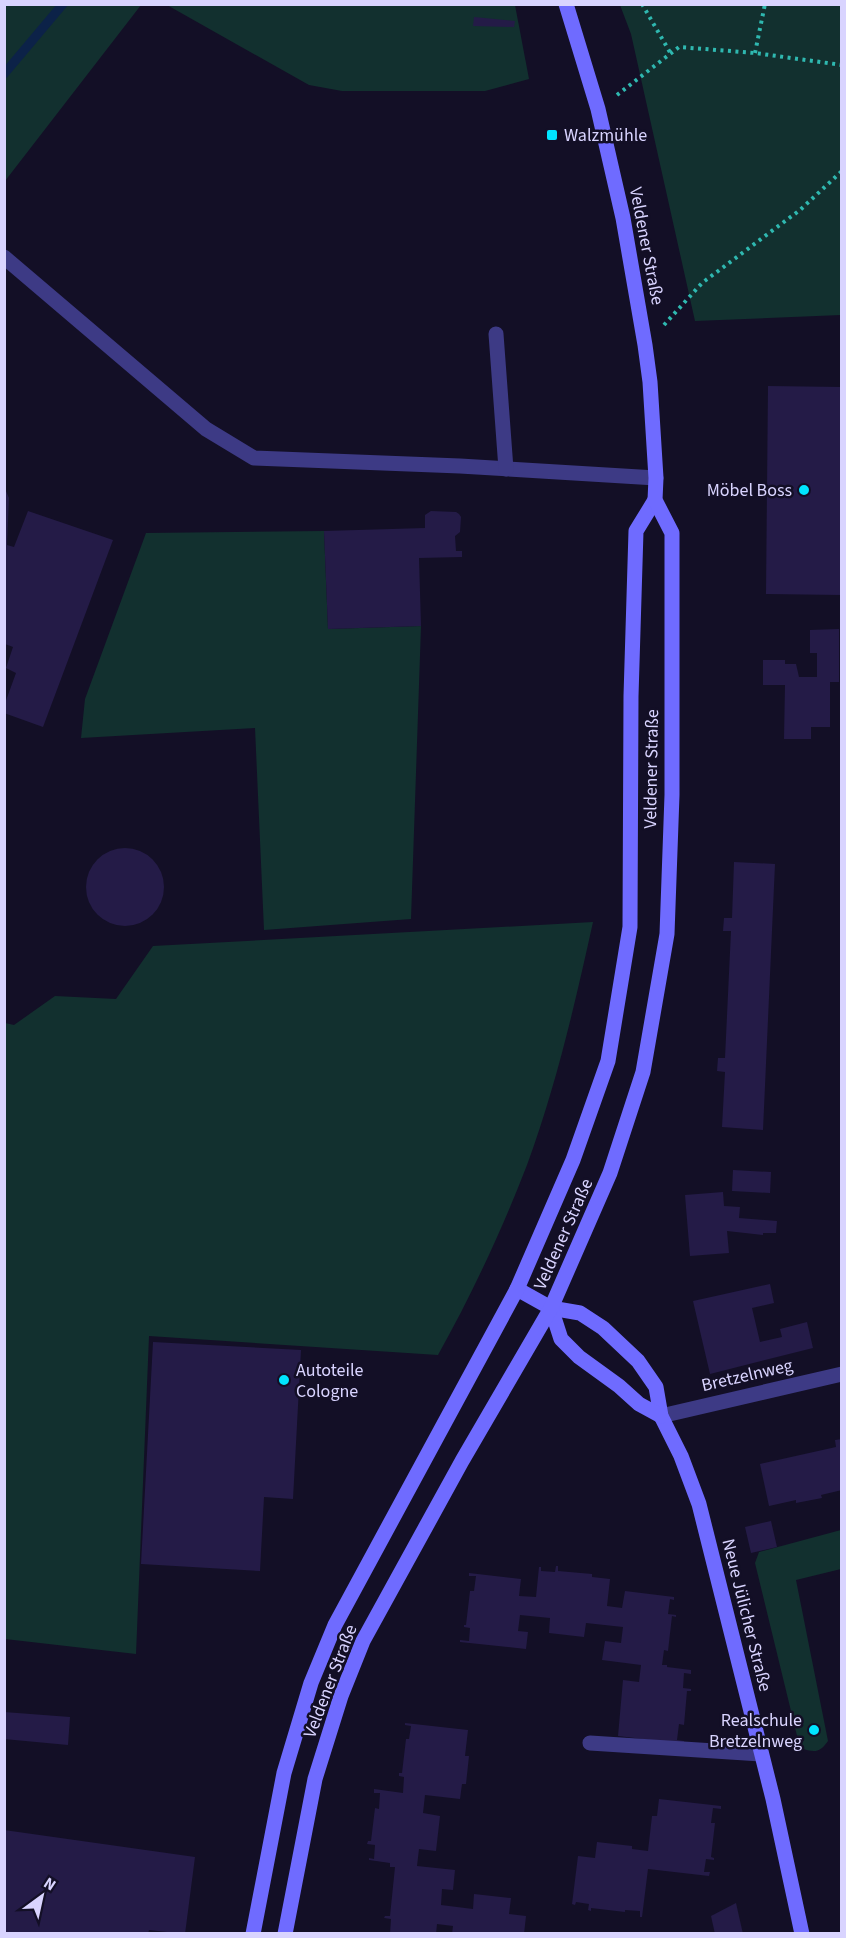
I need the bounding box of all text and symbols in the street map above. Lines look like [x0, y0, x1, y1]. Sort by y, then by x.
place label: Walzmühle [564, 123, 647, 148]
marker: Walzmühle [545, 128, 559, 142]
street label: Veldener Straße [623, 185, 670, 307]
place label: Möbel Boss [707, 478, 792, 503]
marker: Möbel Boss [797, 483, 811, 497]
street label: Veldener Straße [638, 709, 665, 829]
street label: Veldener Straße [528, 1174, 599, 1294]
street label: Bretzelnweg [699, 1353, 795, 1398]
place label: Autoteile Cologne [296, 1358, 364, 1404]
marker: Autoteile Cologne [277, 1373, 291, 1387]
street label: Neue Jülicher Straße [715, 1536, 778, 1694]
street label: Veldener Straße [297, 1621, 364, 1741]
place label: Realschule Bretzelnweg [709, 1708, 802, 1754]
marker: Realschule Bretzelnweg [807, 1723, 821, 1737]
north arrow [12, 1866, 72, 1926]
text: N [39, 1872, 60, 1896]

